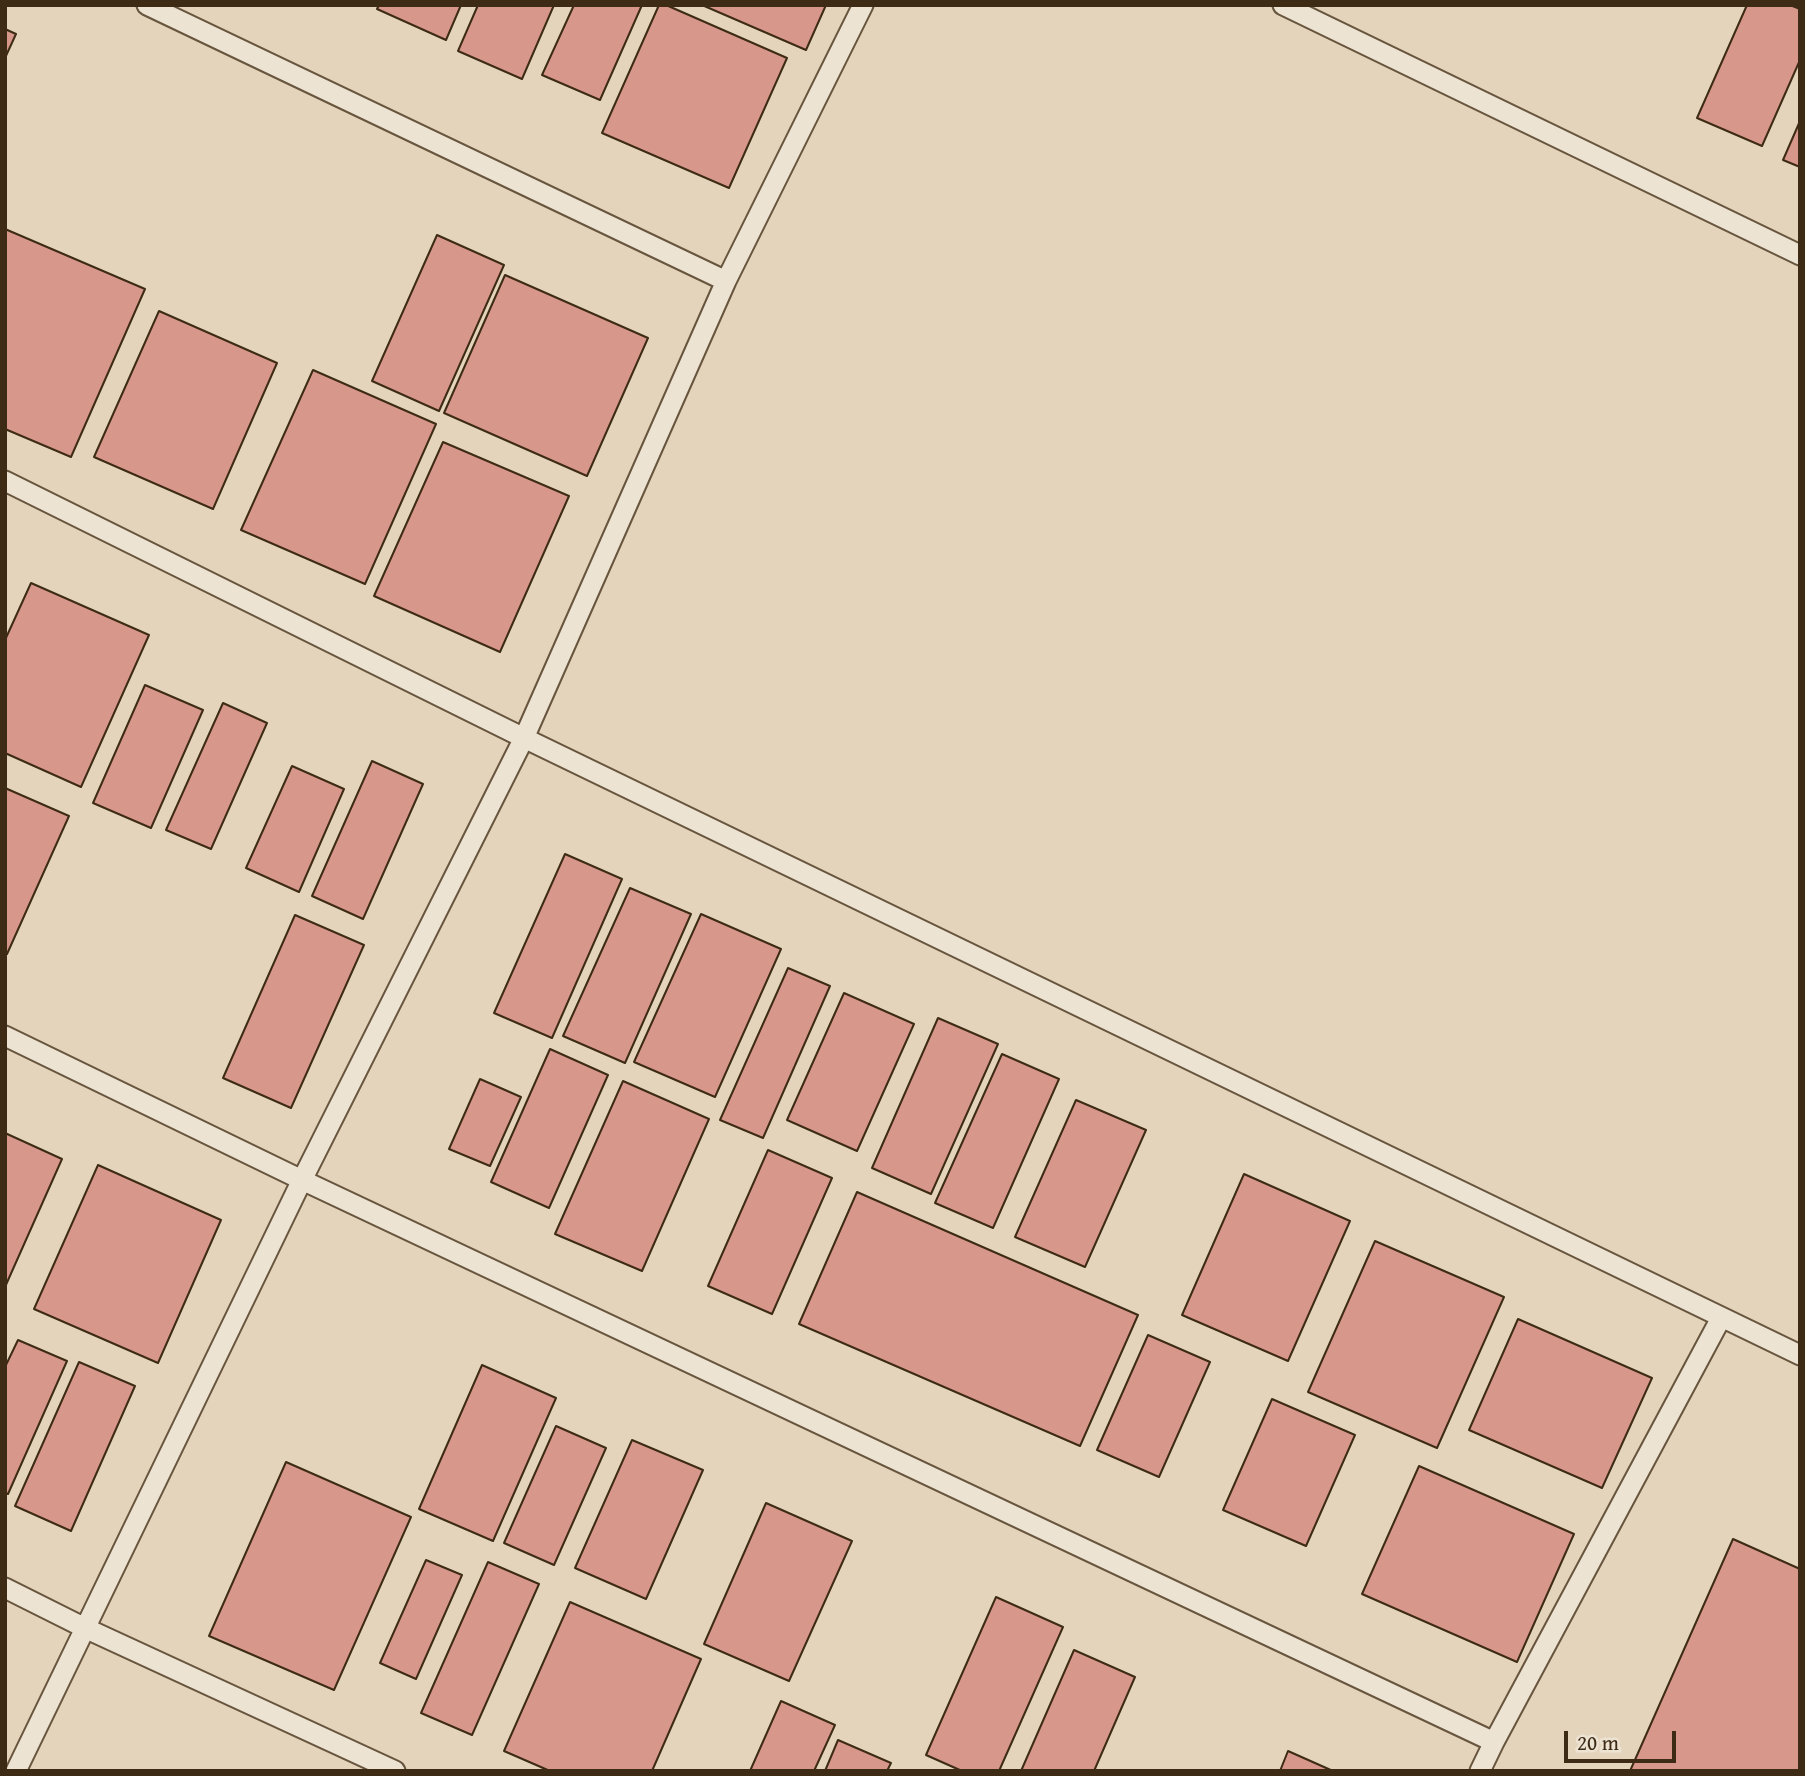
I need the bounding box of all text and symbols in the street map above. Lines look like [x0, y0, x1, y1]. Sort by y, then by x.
scale bar [1567, 1716, 1679, 1760]
text: 20 m [1577, 1727, 1619, 1758]

